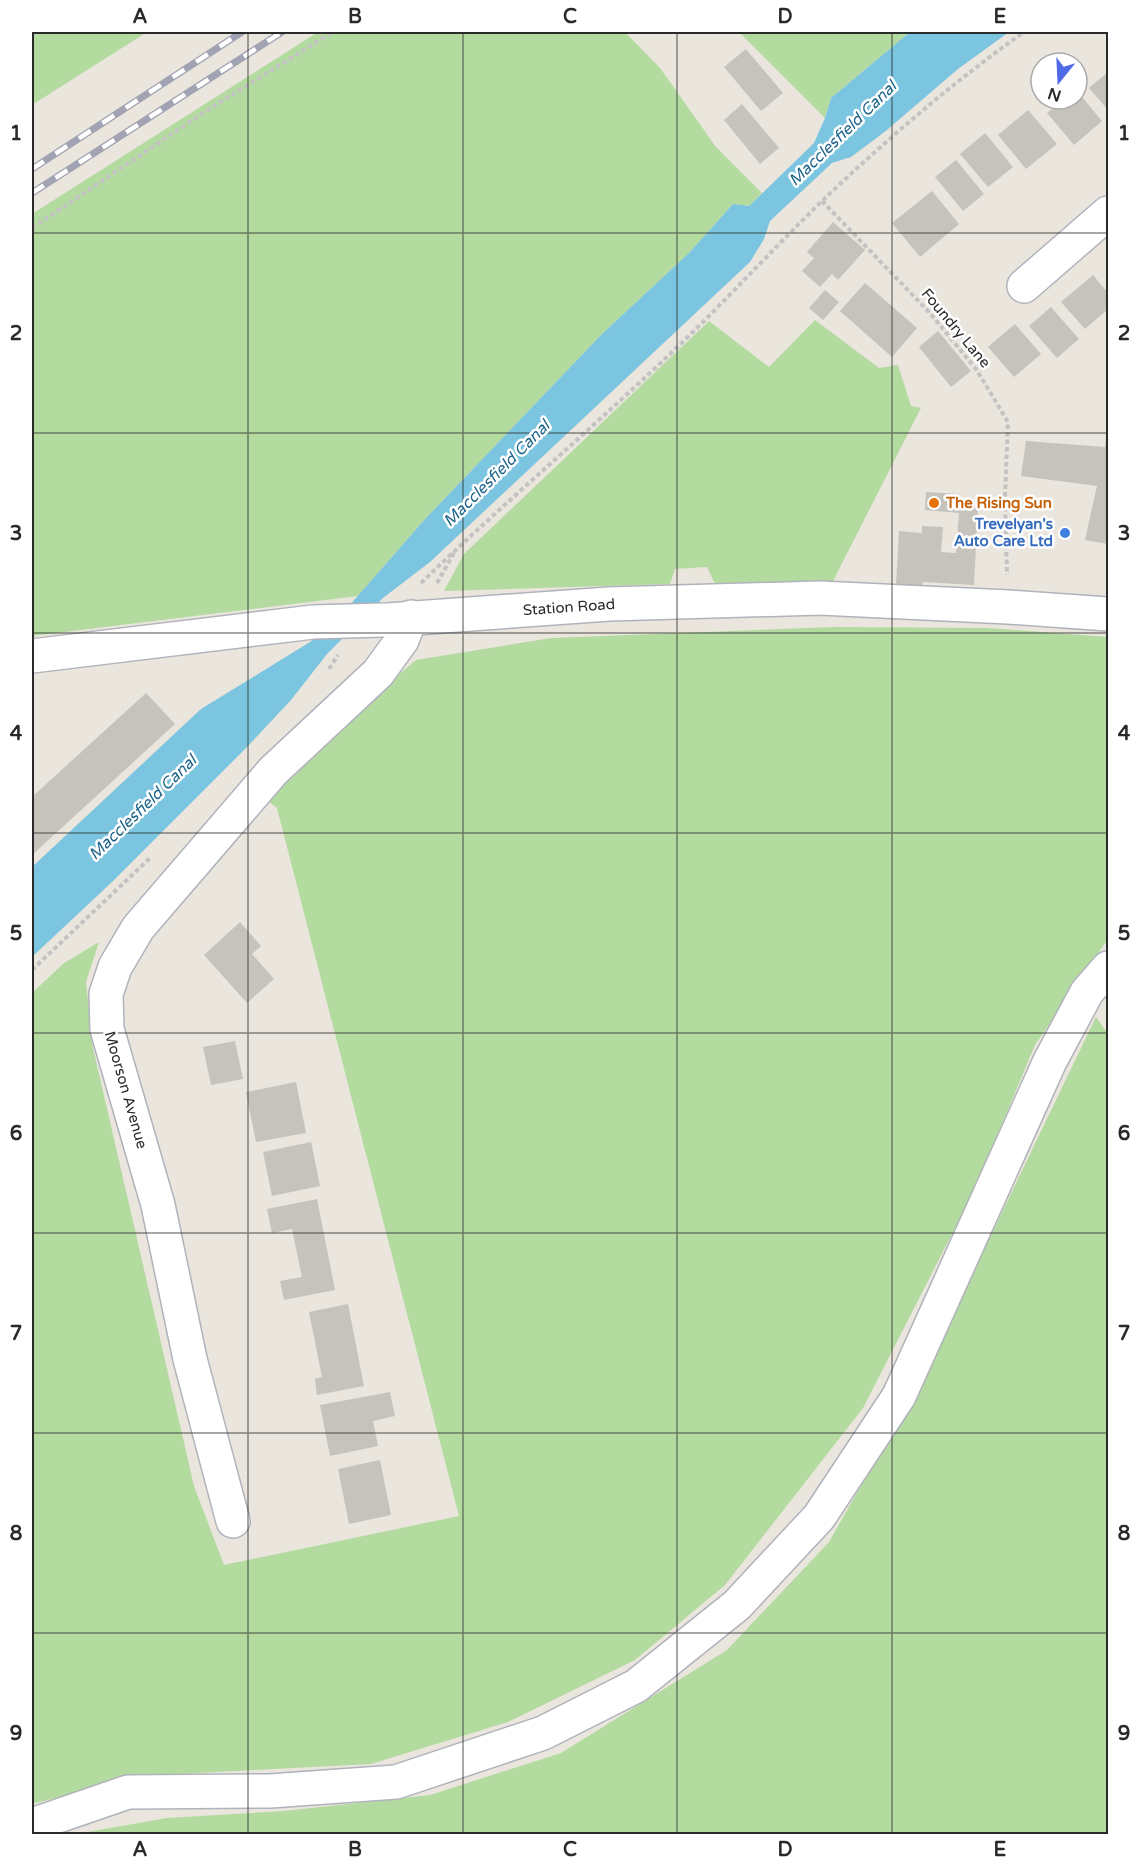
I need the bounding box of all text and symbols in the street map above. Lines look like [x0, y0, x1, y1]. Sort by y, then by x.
text: A [133, 5, 148, 29]
text: B [348, 5, 362, 29]
text: C [563, 5, 577, 29]
text: D [777, 5, 793, 29]
text: E [994, 5, 1007, 29]
north arrow [1029, 51, 1089, 111]
water label: Macclesfield Canal [785, 76, 902, 190]
text: N [1045, 83, 1064, 106]
text: 1 [10, 122, 22, 146]
text: 1 [1118, 122, 1130, 146]
street label: Foundry Lane [918, 285, 994, 371]
text: 2 [10, 322, 22, 346]
text: 2 [1118, 322, 1130, 346]
water label: Macclesfield Canal [439, 415, 556, 531]
place label: The Rising Sun [945, 494, 1052, 513]
marker: The Rising Sun [927, 496, 941, 510]
place label: Trevelyan's Auto Care Ltd [954, 515, 1053, 550]
text: 3 [10, 522, 22, 546]
text: 3 [1118, 522, 1130, 546]
marker: Trevelyan's Auto Care Ltd [1058, 526, 1072, 540]
street label: Station Road [522, 595, 616, 619]
text: 4 [10, 722, 23, 746]
text: 4 [1118, 722, 1131, 746]
water label: Macclesfield Canal [85, 750, 202, 864]
text: 5 [10, 922, 22, 946]
text: 5 [1118, 922, 1130, 946]
street label: Moorson Avenue [101, 1029, 151, 1151]
text: 6 [10, 1122, 22, 1146]
text: 6 [1118, 1122, 1130, 1146]
text: 7 [10, 1322, 22, 1346]
text: 7 [1118, 1322, 1130, 1346]
text: 8 [10, 1522, 22, 1546]
text: 8 [1118, 1522, 1130, 1546]
text: 9 [10, 1722, 22, 1746]
text: 9 [1118, 1722, 1130, 1746]
text: A [133, 1838, 148, 1862]
text: B [348, 1838, 362, 1862]
text: C [563, 1838, 577, 1862]
text: D [777, 1838, 793, 1862]
text: E [994, 1838, 1007, 1862]

